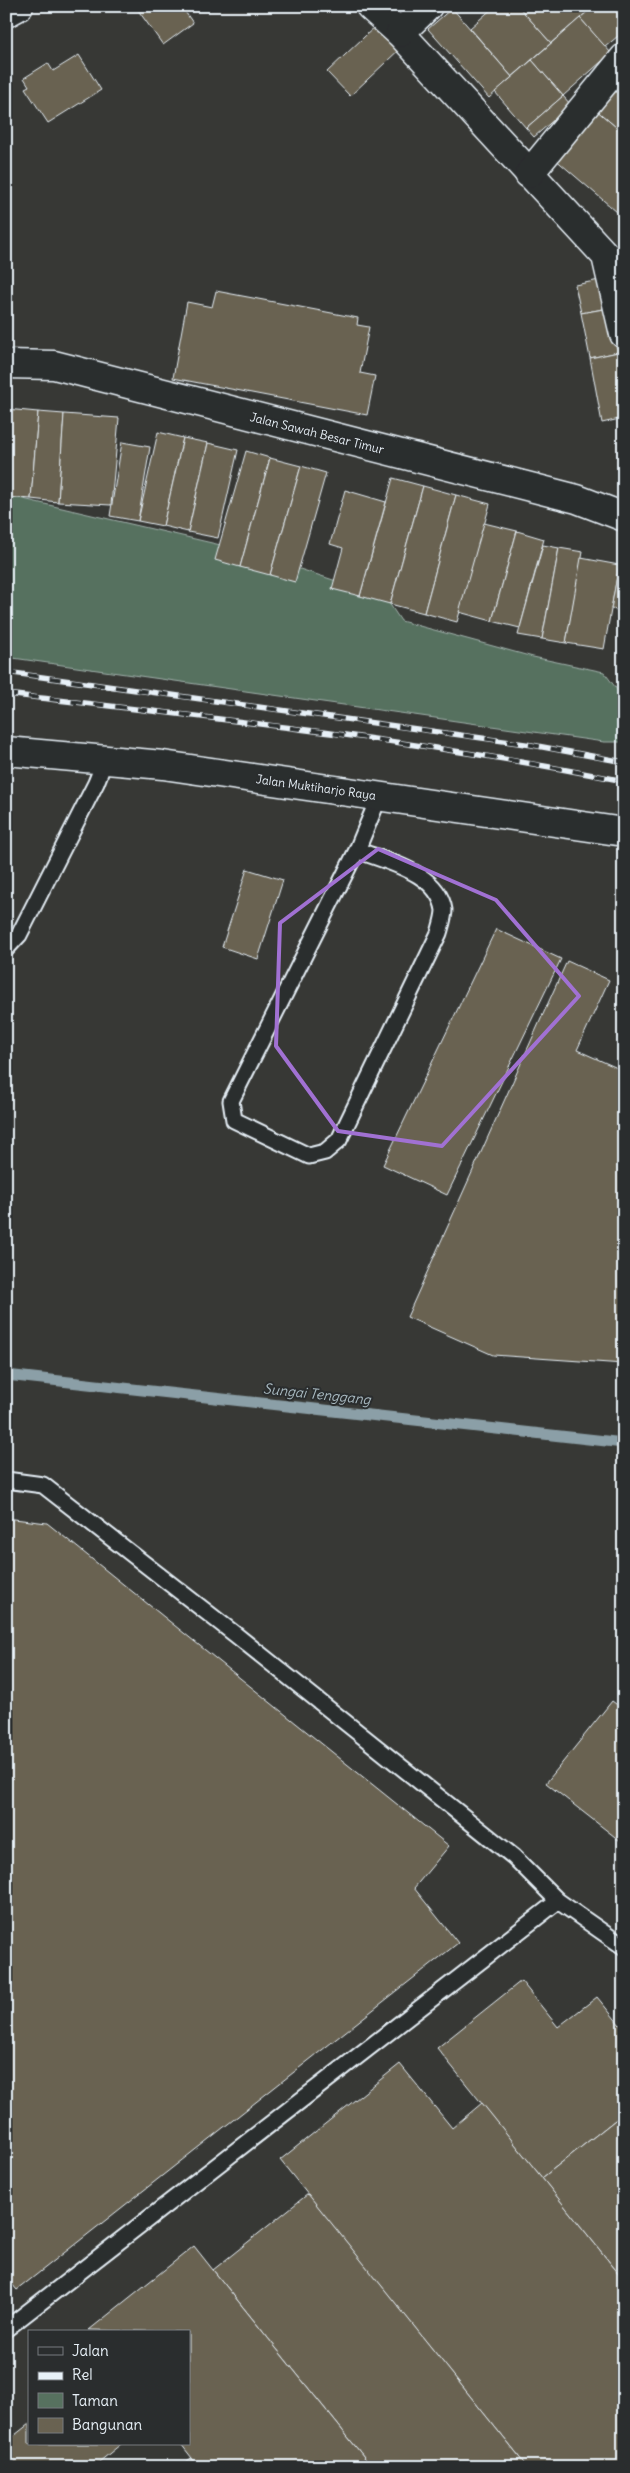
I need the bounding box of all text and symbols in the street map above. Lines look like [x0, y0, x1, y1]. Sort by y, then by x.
street label: Jalan Sawah Besar Timur [248, 409, 386, 457]
street label: Jalan Muktiharjo Raya [255, 771, 377, 803]
water label: Sungai Tenggang [262, 1379, 373, 1409]
legend [28, 2330, 190, 2446]
text: Jalan [72, 2341, 109, 2360]
text: Rel [72, 2365, 93, 2384]
text: Taman [72, 2391, 118, 2410]
text: Bangunan [72, 2415, 142, 2434]

